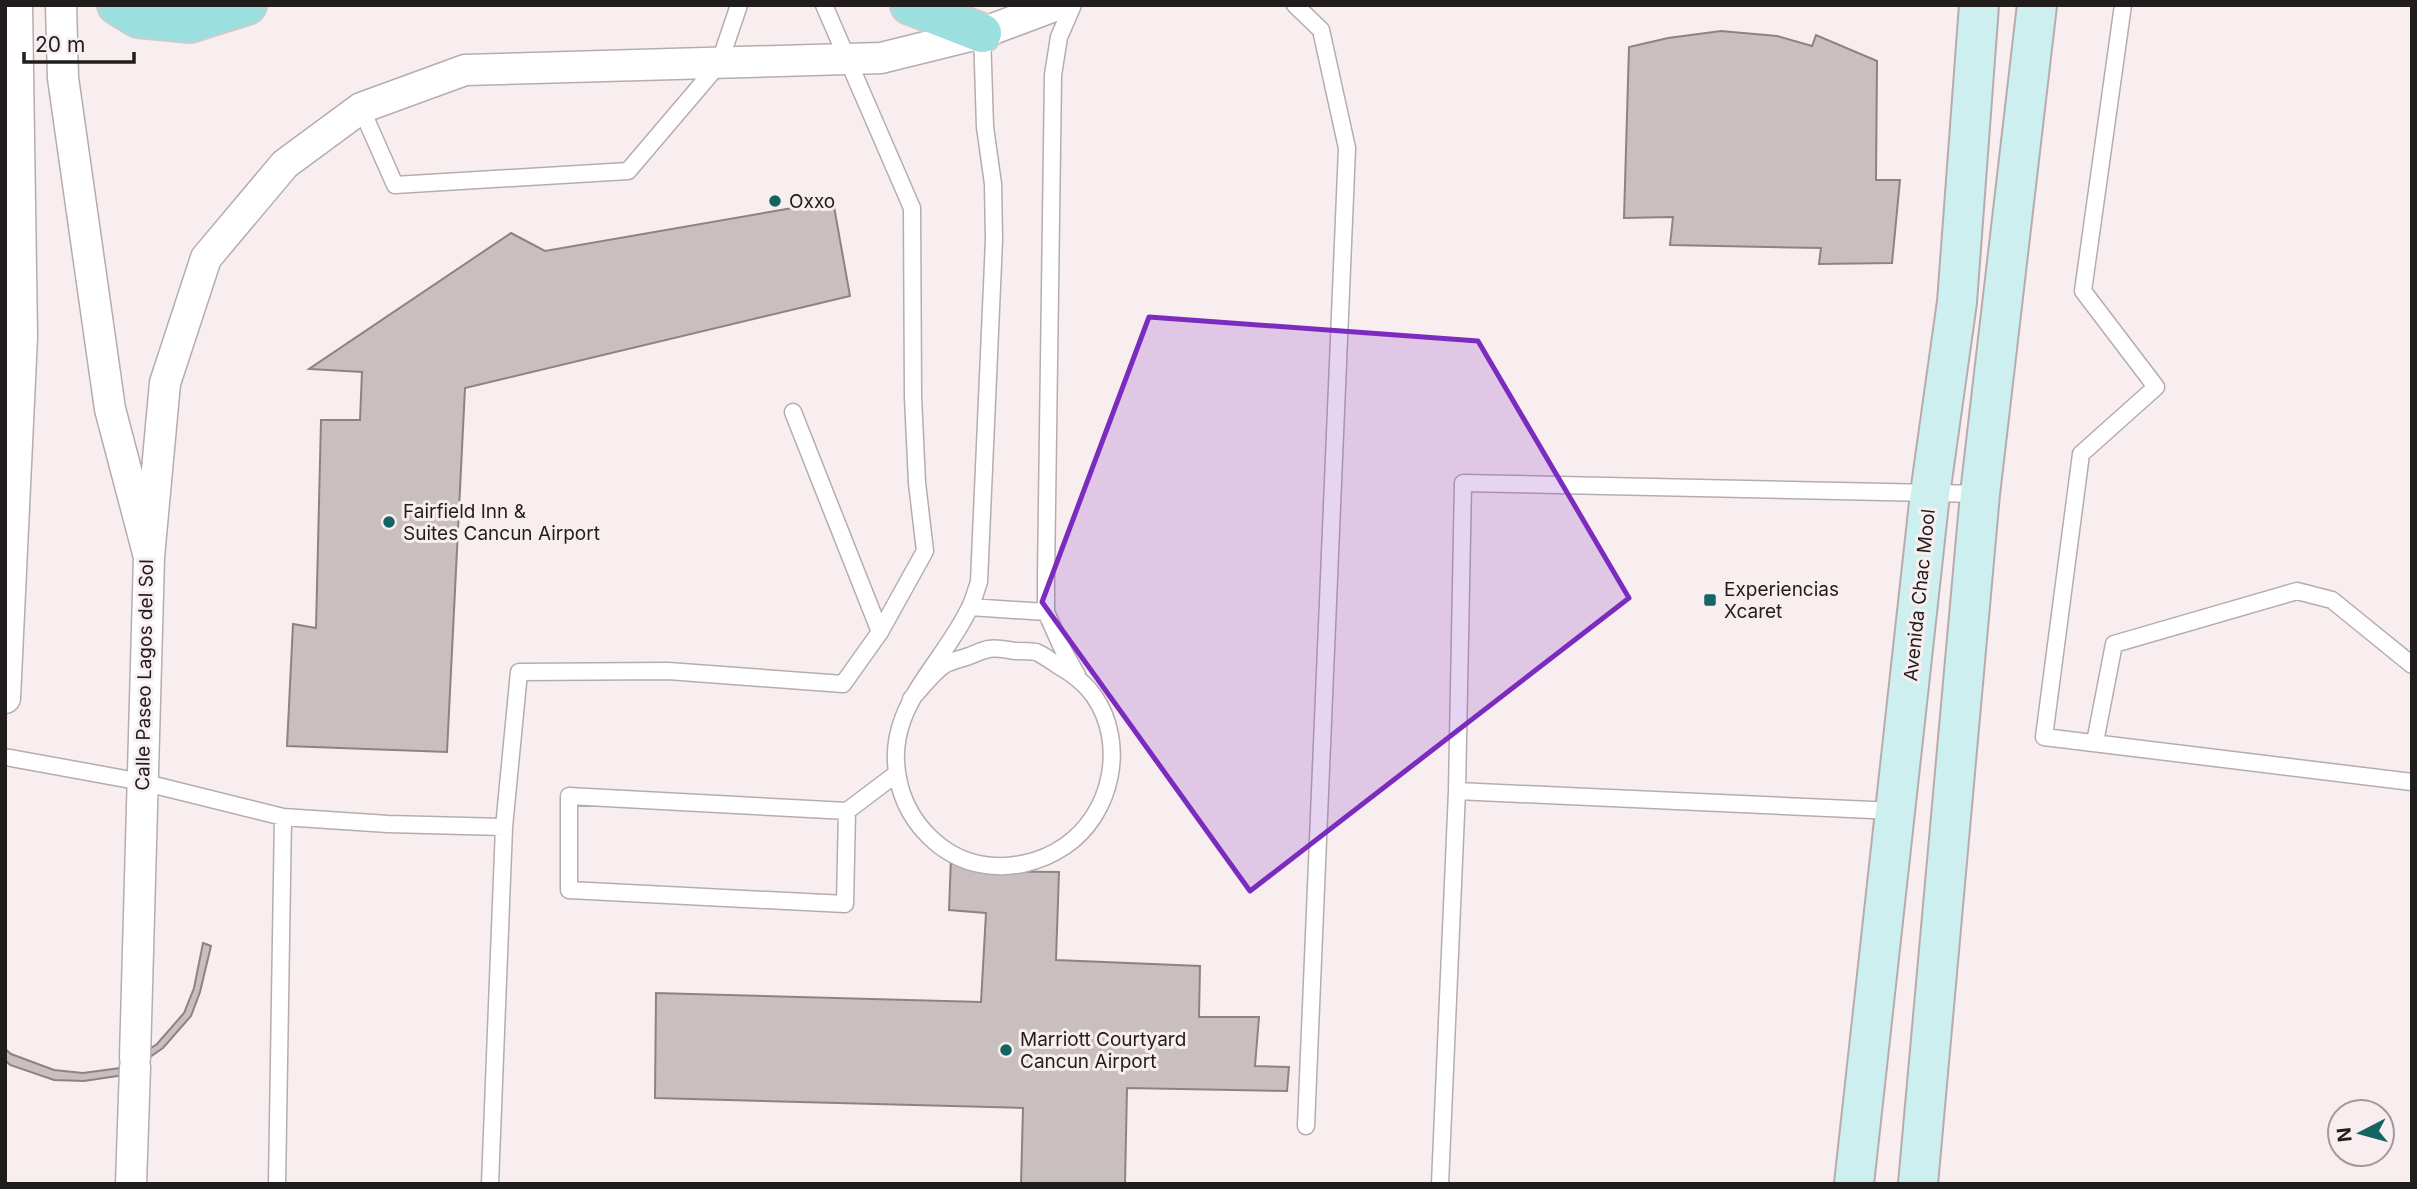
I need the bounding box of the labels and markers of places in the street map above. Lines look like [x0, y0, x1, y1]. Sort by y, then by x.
place label: Oxxo [789, 190, 835, 213]
marker: Oxxo [767, 193, 783, 209]
place label: Fairfield Inn & Suites Cancun Airport [403, 500, 600, 545]
marker: Fairfield Inn & Suites Cancun Airport [381, 514, 397, 530]
place label: Experiencias Xcaret [1724, 578, 1839, 623]
marker: Experiencias Xcaret [1702, 592, 1718, 608]
place label: Marriott Courtyard Cancun Airport [1020, 1028, 1186, 1073]
marker: Marriott Courtyard Cancun Airport [998, 1042, 1014, 1058]

